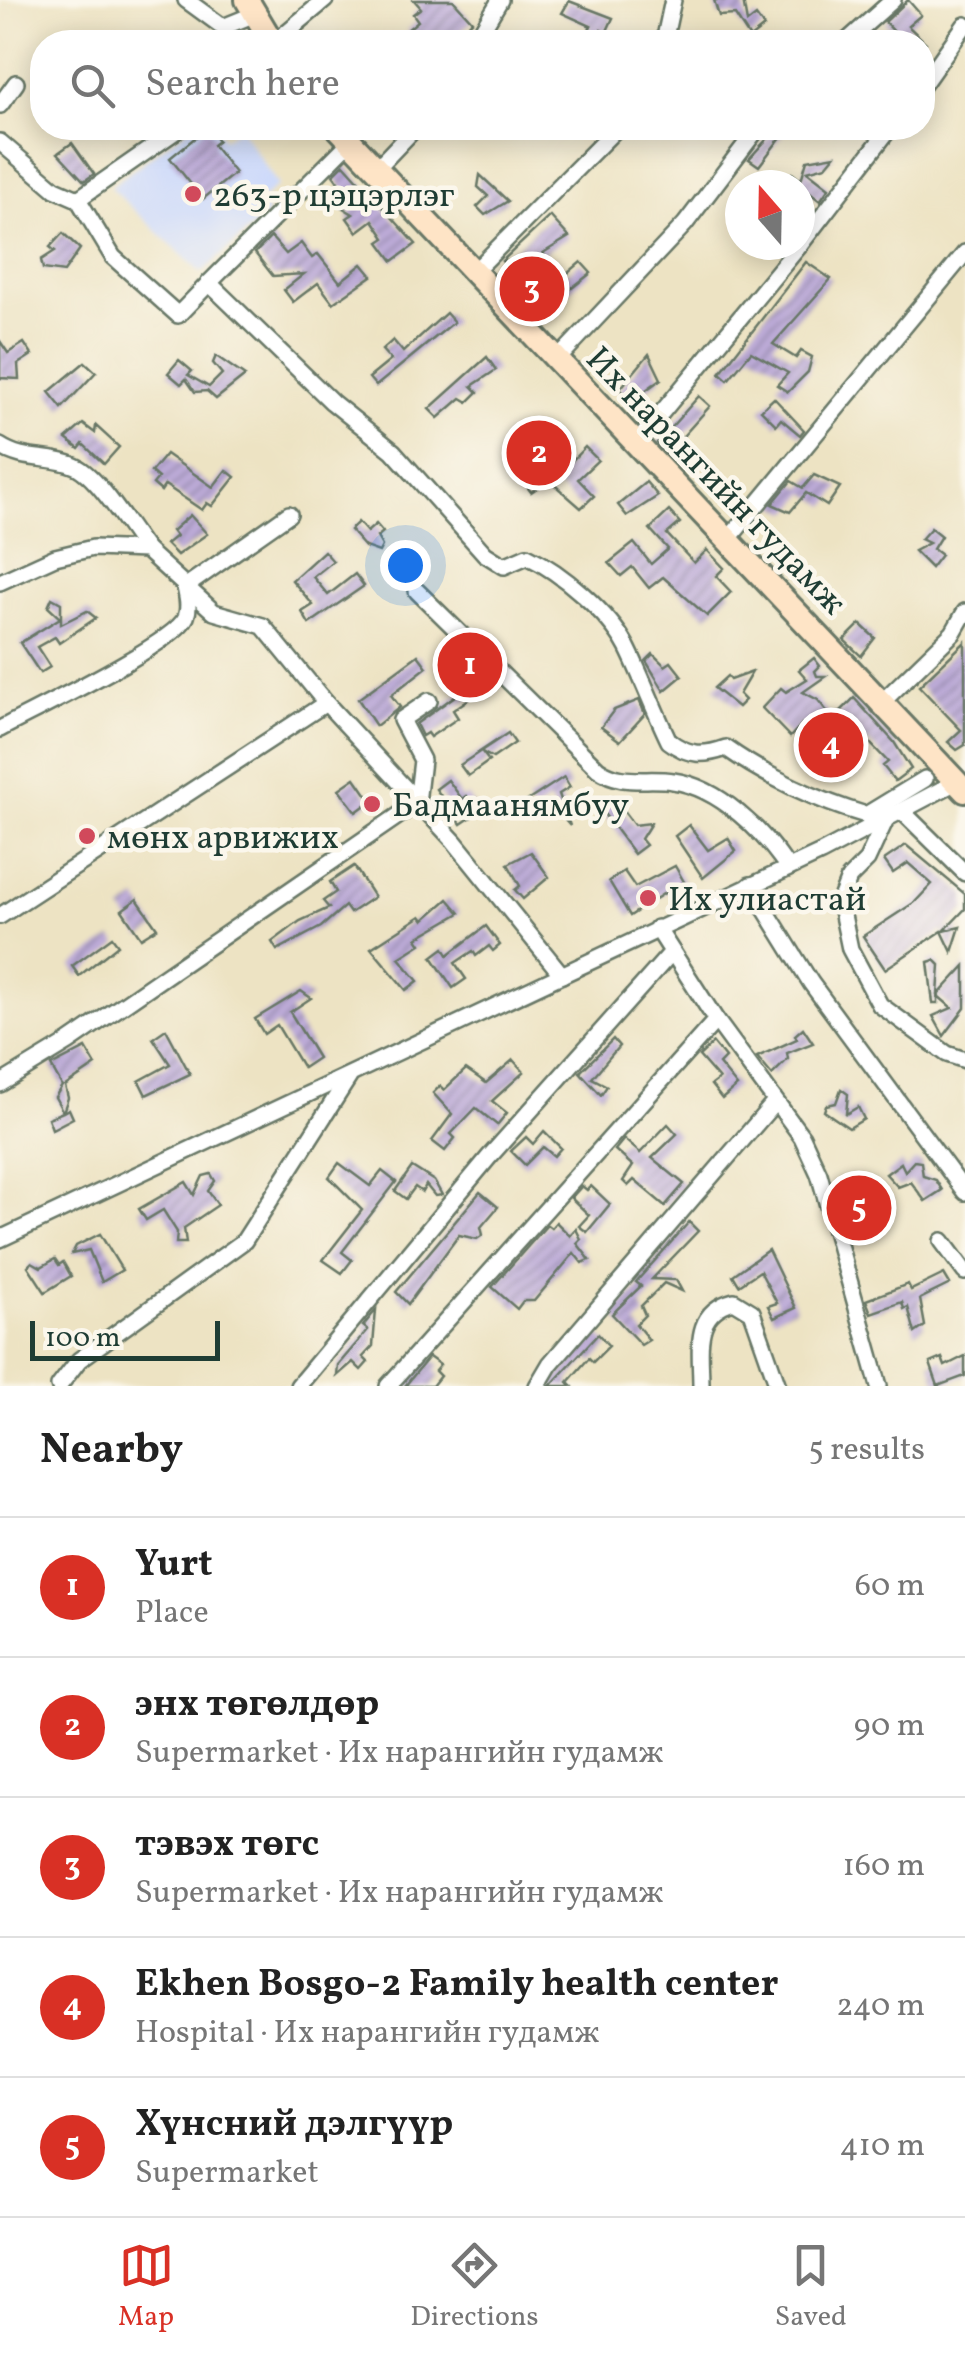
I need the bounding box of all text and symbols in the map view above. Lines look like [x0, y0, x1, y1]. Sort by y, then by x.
search box [30, 30, 935, 140]
icon: search [65, 58, 120, 113]
text: Search here [145, 59, 340, 112]
north arrow [725, 170, 815, 260]
place label: 263-р цэцэрлэг [213, 173, 454, 221]
marker: 263-р цэцэрлэг [182, 183, 204, 205]
pin: 3 [500, 252, 564, 326]
street label: Их нарангийн гудамж [574, 337, 856, 627]
pin: 2 [506, 416, 572, 490]
your location [380, 540, 431, 591]
pin: 1 [438, 628, 502, 702]
pin: 4 [798, 708, 864, 782]
place label: Бадмаанямбуу [392, 783, 629, 831]
marker: Бадмаанямбуу [361, 793, 383, 815]
place label: мөнх арвижих [107, 815, 339, 863]
marker: мөнх арвижих [76, 825, 98, 847]
place label: Их улиастай [668, 877, 866, 925]
marker: Их улиастай [637, 887, 659, 909]
pin: 5 [826, 1170, 892, 1246]
scale bar [30, 1316, 220, 1360]
text: 100 m [45, 1319, 120, 1358]
text: Nearby [40, 1422, 183, 1481]
text: 5 results [808, 1429, 925, 1473]
text: Yurt [135, 1539, 213, 1592]
text: 1 [66, 1565, 79, 1609]
text: 60 m [855, 1565, 925, 1609]
text: Place [135, 1592, 209, 1636]
text: энх төгөлдөр [135, 1679, 379, 1732]
text: 2 [64, 1705, 81, 1749]
text: 90 m [854, 1705, 925, 1749]
text: Supermarket · Их нарангийн гудамж [135, 1732, 664, 1776]
text: тэвэх төгс [135, 1819, 319, 1872]
text: 3 [64, 1845, 81, 1889]
text: 160 m [842, 1845, 925, 1889]
text: Supermarket · Их нарангийн гудамж [135, 1872, 664, 1916]
text: Ekhen Bosgo-2 Family health center [135, 1959, 779, 2012]
text: 4 [63, 1985, 82, 2029]
text: 240 m [836, 1985, 925, 2029]
text: Hospital · Их нарангийн гудамж [135, 2012, 600, 2056]
text: Хүнсний дэлгүүр [135, 2099, 453, 2152]
text: 5 [65, 2125, 80, 2169]
text: 410 m [840, 2125, 925, 2169]
text: Supermarket [135, 2152, 319, 2196]
tab: Map [118, 2238, 174, 2337]
tab: Directions [410, 2238, 539, 2337]
tab: Saved [775, 2238, 847, 2337]

